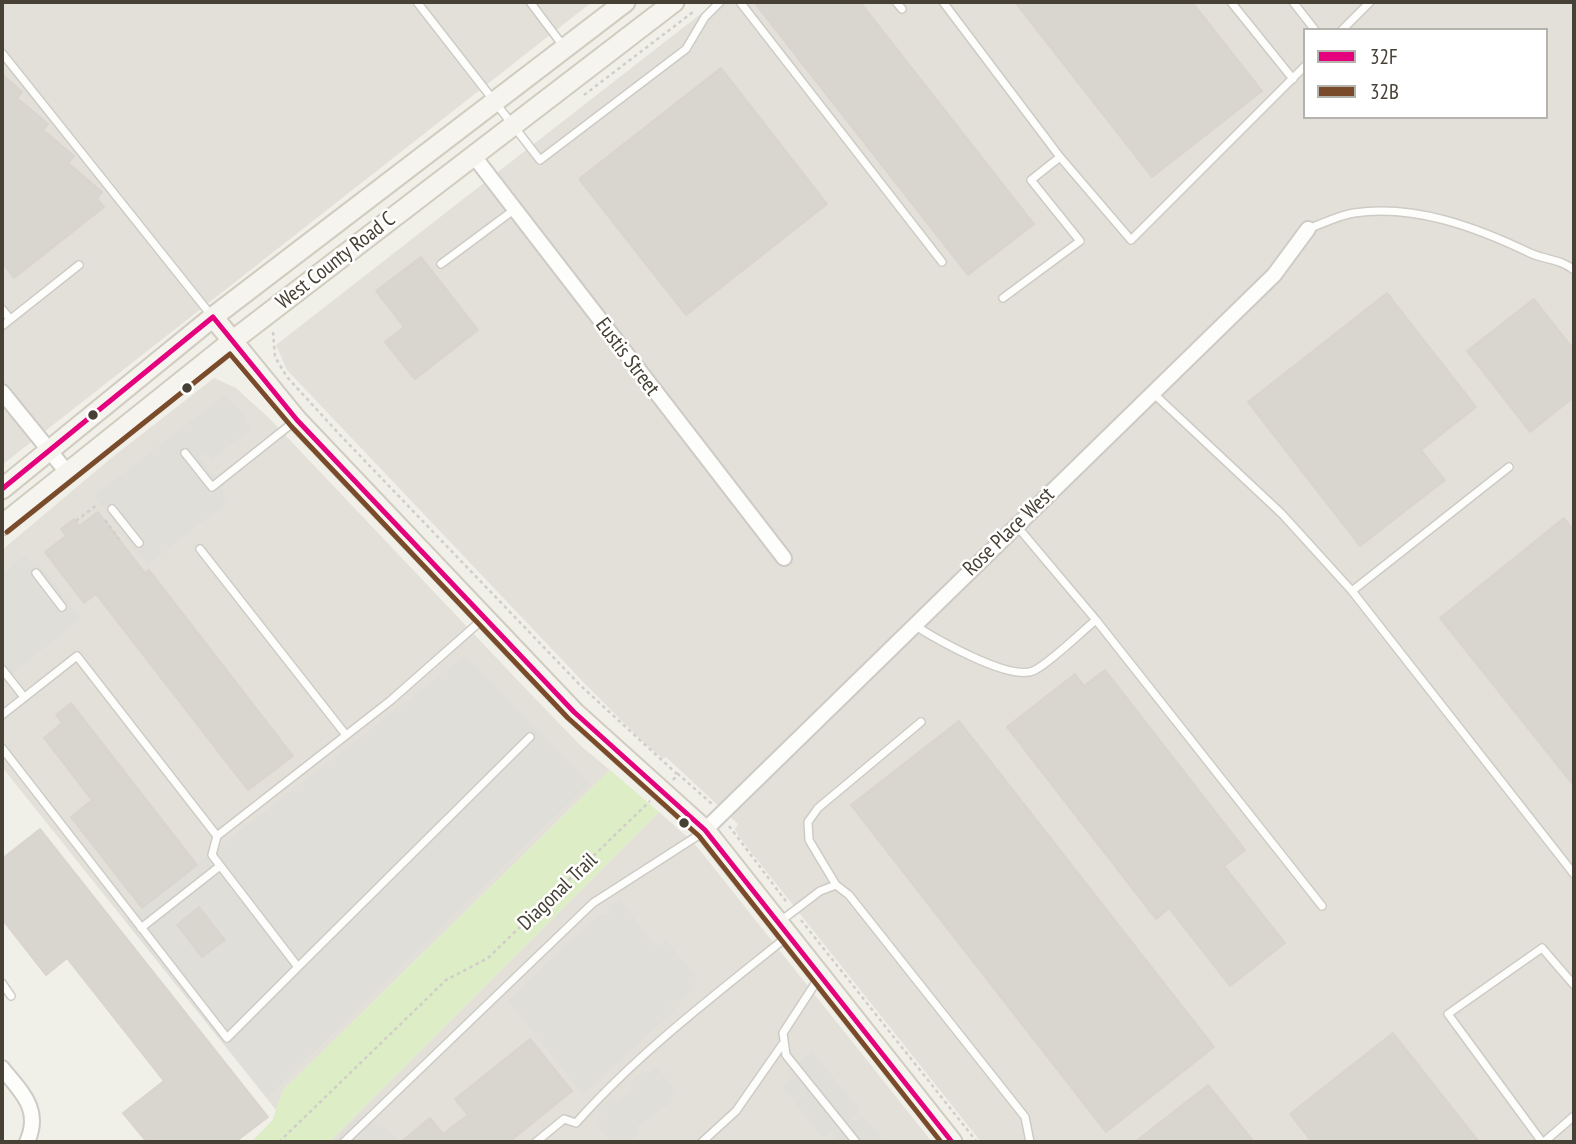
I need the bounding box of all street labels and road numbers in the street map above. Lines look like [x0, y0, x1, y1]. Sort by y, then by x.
street label: West County Road C [272, 207, 400, 315]
street label: Eustis Street [590, 313, 664, 401]
street label: Rose Place West [958, 482, 1060, 582]
street label: Diagonal Trail [513, 848, 603, 936]

